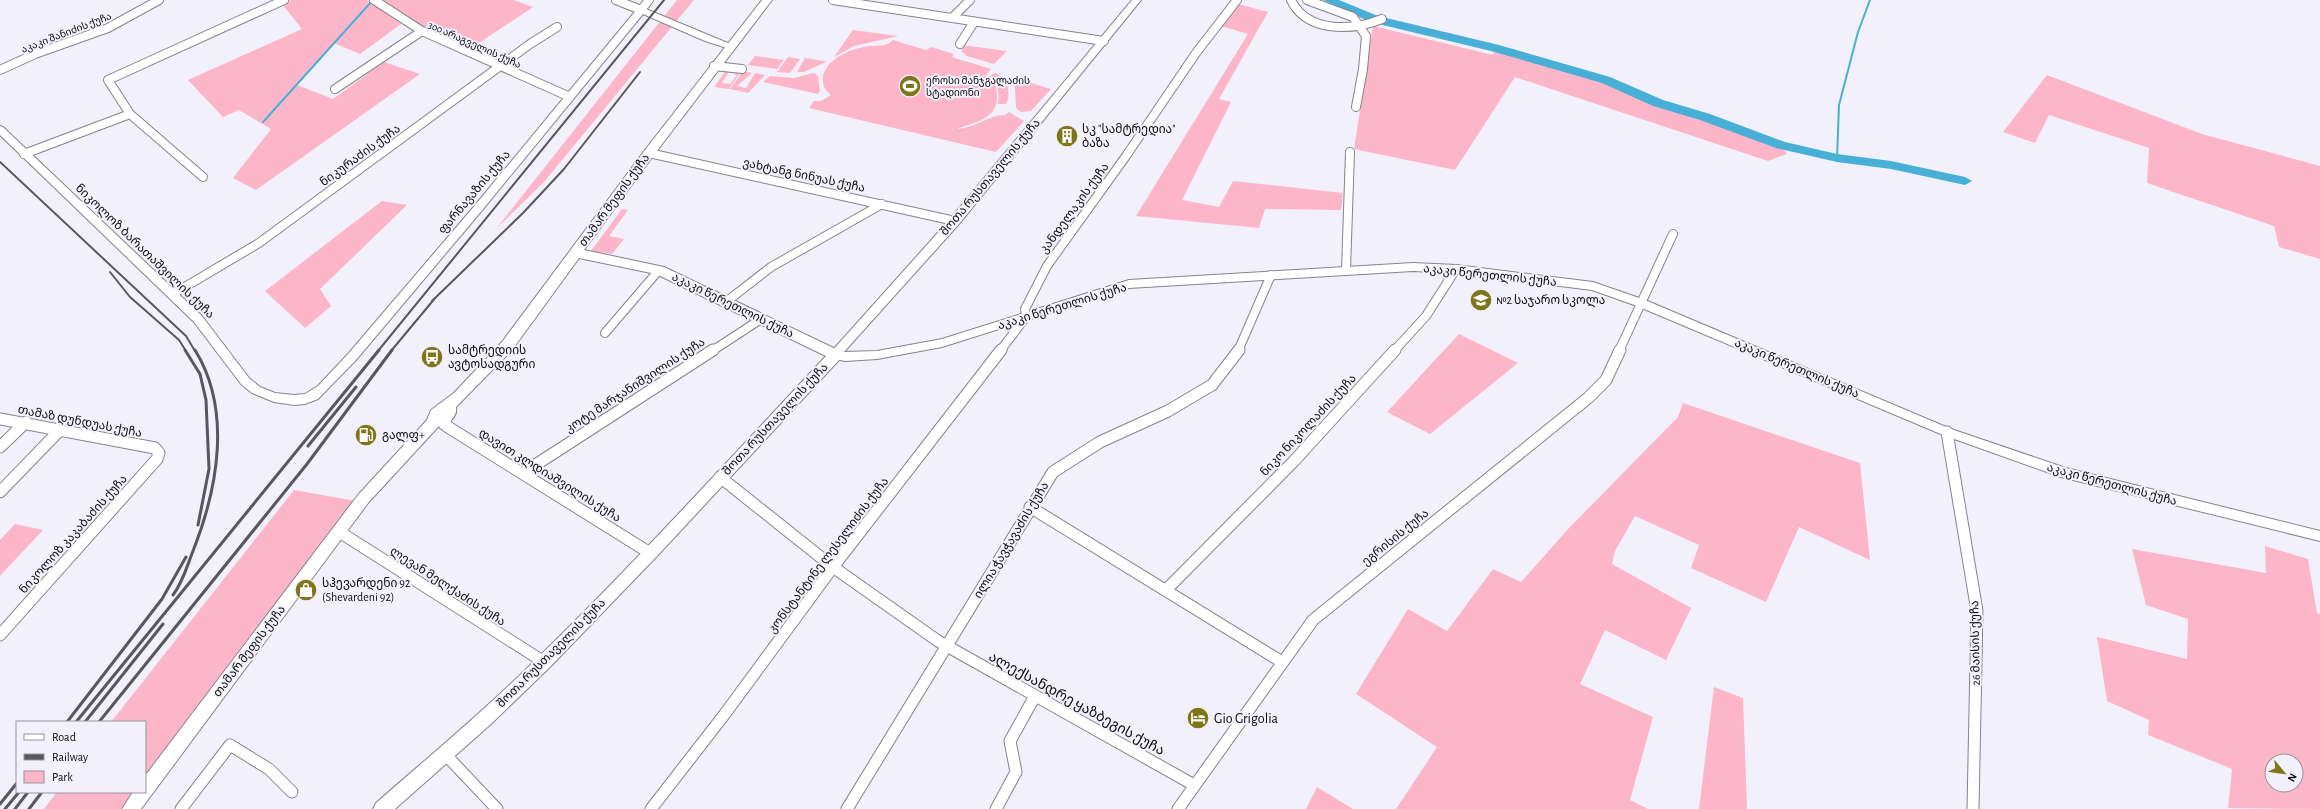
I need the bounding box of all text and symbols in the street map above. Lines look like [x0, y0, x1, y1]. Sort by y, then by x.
street label: აკაკი შანიძის ქუჩა [20, 11, 113, 56]
street label: 300 არაგველის ქუჩა [426, 19, 523, 71]
sports icon: ეროსი მანჯგალაძის სტადიონი [897, 73, 923, 99]
place label: ეროსი მანჯგალაძის სტადიონი [926, 75, 1030, 99]
street label: შოთა რუსთაველის ქუჩა [938, 116, 1044, 239]
street label: ნიკურაძის ქუჩა [318, 122, 403, 189]
building icon: სკ "სამტრედია" ბაზა [1054, 123, 1080, 149]
place label: სკ "სამტრედია" ბაზა [1082, 123, 1176, 149]
street label: ფარნავაზის ქუჩა [436, 148, 513, 237]
street label: თამარ მეფის ქუჩა [576, 152, 652, 249]
street label: ვახტანგ ნინუას ქუჩა [741, 156, 866, 195]
street label: კანდელაკის ქუჩა [1037, 160, 1112, 257]
street label: ნიკოლოზ ბარათაშვილის ქუჩა [72, 181, 217, 322]
street label: აკაკი წერეთლის ქუჩა [1422, 262, 1557, 290]
street label: აკაკი წერეთლის ქუჩა [669, 270, 796, 342]
street label: აკაკი წერეთლის ქუჩა [996, 281, 1128, 333]
school or university icon: №2 საჯარო სკოლა [1468, 287, 1494, 313]
place label: №2 საჯარო სკოლა [1496, 294, 1605, 308]
street label: კოტე მარჯანიშვილის ქუჩა [563, 335, 708, 436]
street label: აკაკი წერეთლის ქუჩა [1732, 336, 1861, 402]
bus stop icon: სამტრედიის ავტოსადგური [419, 344, 445, 370]
place label: სამტრედიის ავტოსადგური [448, 344, 535, 372]
street label: შოთა რუსთაველის ქუჩა [720, 361, 831, 479]
street label: ნიკო ნიკოლაძის ქუჩა [1258, 372, 1360, 480]
street label: თამაზ დუნდუას ქუჩა [16, 403, 143, 441]
fuel station icon: გალფ+ [353, 422, 379, 448]
street label: დავით კლდიაშვილის ქუჩა [476, 426, 623, 526]
place label: გალფ+ [382, 429, 425, 443]
street label: აკაკი წერეთლის ქუჩა [2045, 461, 2178, 509]
street label: ნიკოლოზ კაკაბაძის ქუჩა [17, 473, 131, 597]
street label: კონსტანტინე ლესელიძის ქუჩა [766, 475, 892, 636]
street label: ილია ჭავჭავაძის ქუჩა [972, 480, 1052, 601]
street label: ეგრისის ქუჩა [1359, 507, 1431, 568]
street label: ლევან მელქაძის ქუჩა [387, 544, 508, 629]
shop icon: სჰევარდენი 92 (Shevardeni 92) [293, 577, 319, 603]
place label: სჰევარდენი 92 (Shevardeni 92) [322, 577, 411, 603]
street label: შოთა რუსთაველის ქუჩა [494, 596, 609, 711]
street label: 26 მაისის ქუჩა [1968, 600, 1983, 686]
street label: თამარ მეფის ქუჩა [211, 603, 288, 700]
street label: ალექსანდრე ყაზბეგის ქუჩა [986, 649, 1167, 759]
hotel icon: Gio Grigolia [1185, 705, 1211, 731]
place label: Gio Grigolia [1214, 712, 1279, 726]
legend [16, 721, 146, 793]
text: Road [52, 731, 76, 743]
text: Railway [52, 751, 88, 764]
north arrow [2264, 753, 2304, 793]
text: Park [52, 771, 73, 783]
text: N [2286, 772, 2299, 784]

